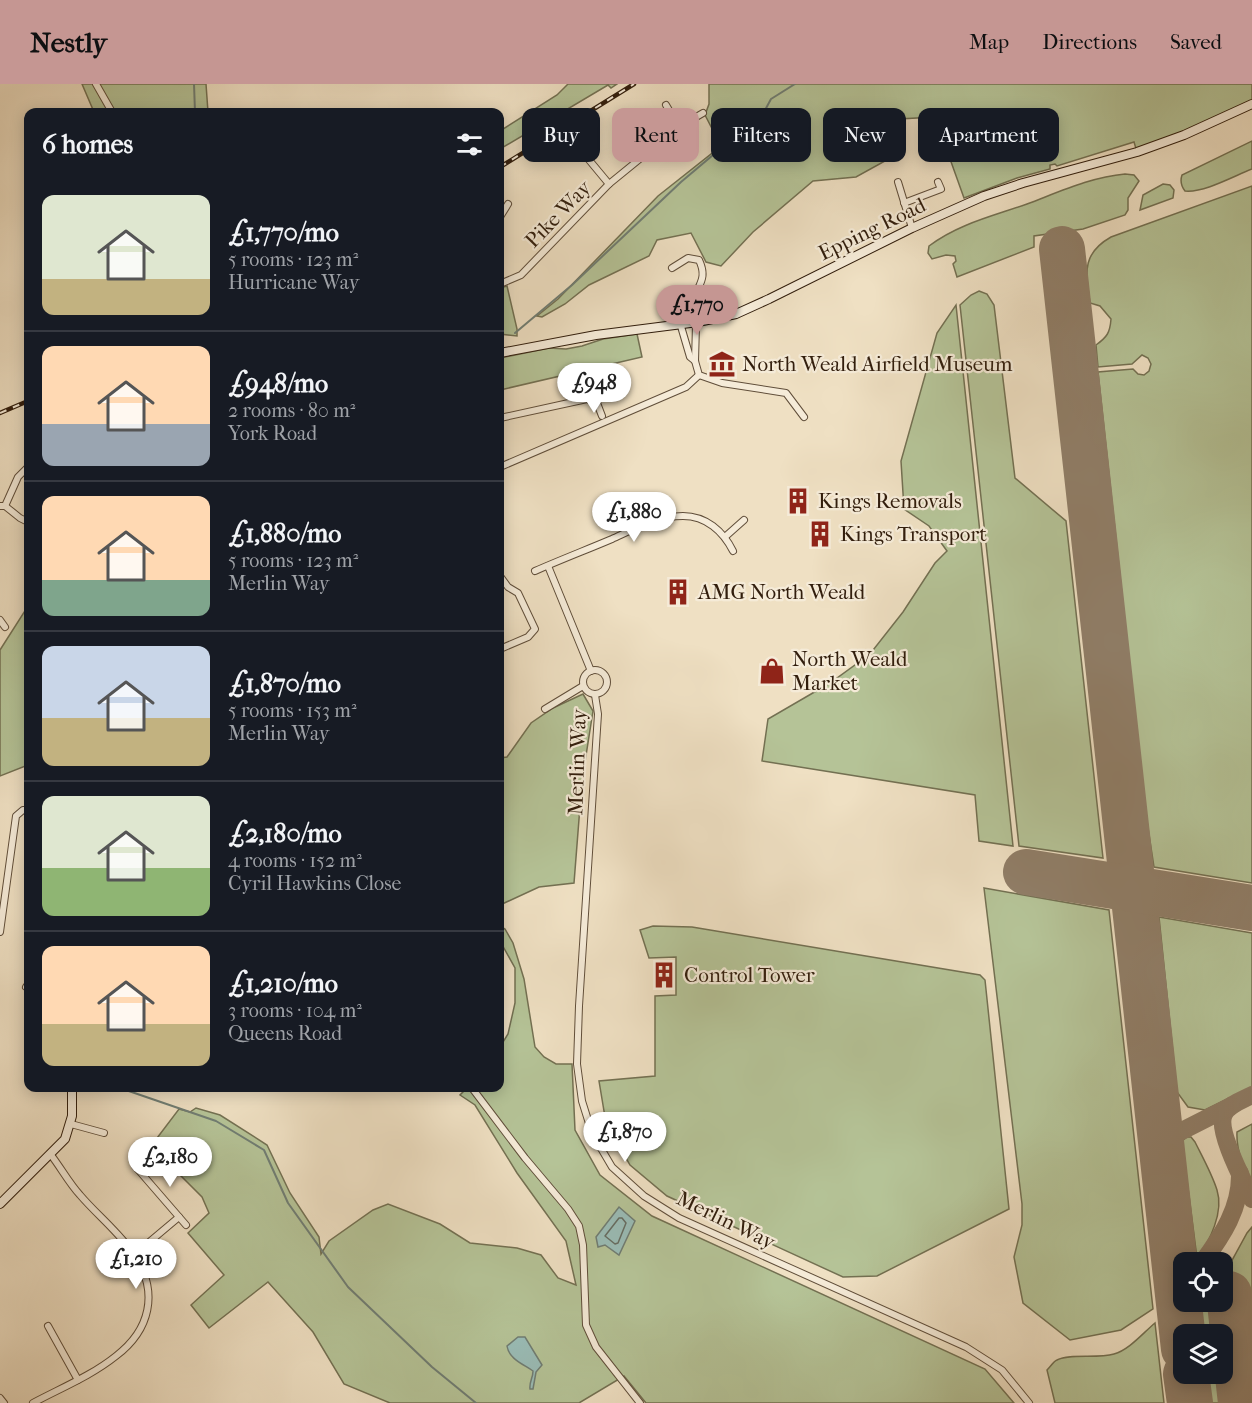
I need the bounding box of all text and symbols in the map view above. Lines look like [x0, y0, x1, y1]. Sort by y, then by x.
text: Nestly [30, 26, 107, 59]
text: Map [969, 30, 1009, 54]
text: Directions [1042, 30, 1137, 54]
text: Saved [1170, 30, 1222, 54]
chip: Buy [522, 108, 600, 162]
chip: Rent [612, 108, 699, 162]
chip: Filters [711, 108, 811, 162]
chip: New [823, 108, 906, 162]
chip: Apartment [918, 108, 1059, 162]
icon: filters [453, 128, 486, 161]
text: 6 homes [42, 129, 133, 160]
street label: Pike Way [520, 175, 596, 253]
street label: Epping Road [814, 192, 930, 265]
text: £1,770/mo [228, 217, 339, 248]
icon: home [90, 219, 162, 291]
text: 5 rooms · 123 m² [228, 248, 358, 271]
text: Hurricane Way [228, 271, 359, 294]
pin: £1,770 [648, 285, 746, 336]
text: £1,770 [670, 293, 724, 316]
museum icon: North Weald Airfield Museum [707, 349, 737, 379]
place label: North Weald Airfield Museum [742, 352, 1013, 376]
pin: £948 [558, 363, 630, 414]
text: £948/mo [228, 368, 328, 399]
icon: home [90, 370, 162, 442]
text: £948 [571, 371, 617, 394]
text: 2 rooms · 80 m² [228, 399, 355, 422]
text: York Road [228, 422, 317, 445]
building icon: Kings Removals [783, 486, 813, 516]
place label: Kings Removals [818, 489, 962, 513]
pin: £1,880 [585, 492, 683, 543]
text: £1,880 [606, 500, 662, 523]
text: £1,880/mo [228, 518, 342, 549]
building icon: Kings Transport [805, 519, 835, 549]
icon: home [90, 520, 162, 592]
place label: Kings Transport [840, 522, 987, 546]
text: 5 rooms · 123 m² [228, 549, 358, 572]
text: Merlin Way [228, 572, 330, 595]
building icon: AMG North Weald [663, 577, 693, 607]
place label: AMG North Weald [697, 580, 866, 604]
place label: North Weald Market [792, 647, 908, 695]
shop icon: North Weald Market [757, 656, 787, 686]
text: £1,870/mo [228, 668, 341, 699]
icon: home [90, 670, 162, 742]
text: 5 rooms · 153 m² [228, 699, 357, 722]
street label: Merlin Way [563, 707, 591, 816]
text: Merlin Way [228, 722, 330, 745]
text: £2,180/mo [228, 818, 342, 849]
icon: home [90, 820, 162, 892]
text: 4 rooms · 152 m² [228, 849, 362, 872]
text: Cyril Hawkins Close [228, 872, 401, 895]
building icon: Control Tower [649, 960, 679, 990]
place label: Control Tower [684, 963, 815, 987]
text: £1,210/mo [228, 968, 338, 999]
icon: home [90, 970, 162, 1042]
text: 3 rooms · 104 m² [228, 999, 362, 1022]
text: Queens Road [228, 1022, 342, 1045]
pin: £1,870 [576, 1112, 674, 1163]
text: £1,870 [597, 1120, 653, 1143]
pin: £2,180 [121, 1137, 219, 1188]
text: £2,180 [142, 1145, 198, 1168]
street label: Merlin Way [673, 1186, 780, 1255]
pin: £1,210 [87, 1239, 185, 1290]
text: £1,210 [110, 1247, 162, 1270]
map controls [1173, 1252, 1233, 1384]
button: locate [1173, 1252, 1233, 1312]
button: layers [1173, 1324, 1233, 1384]

